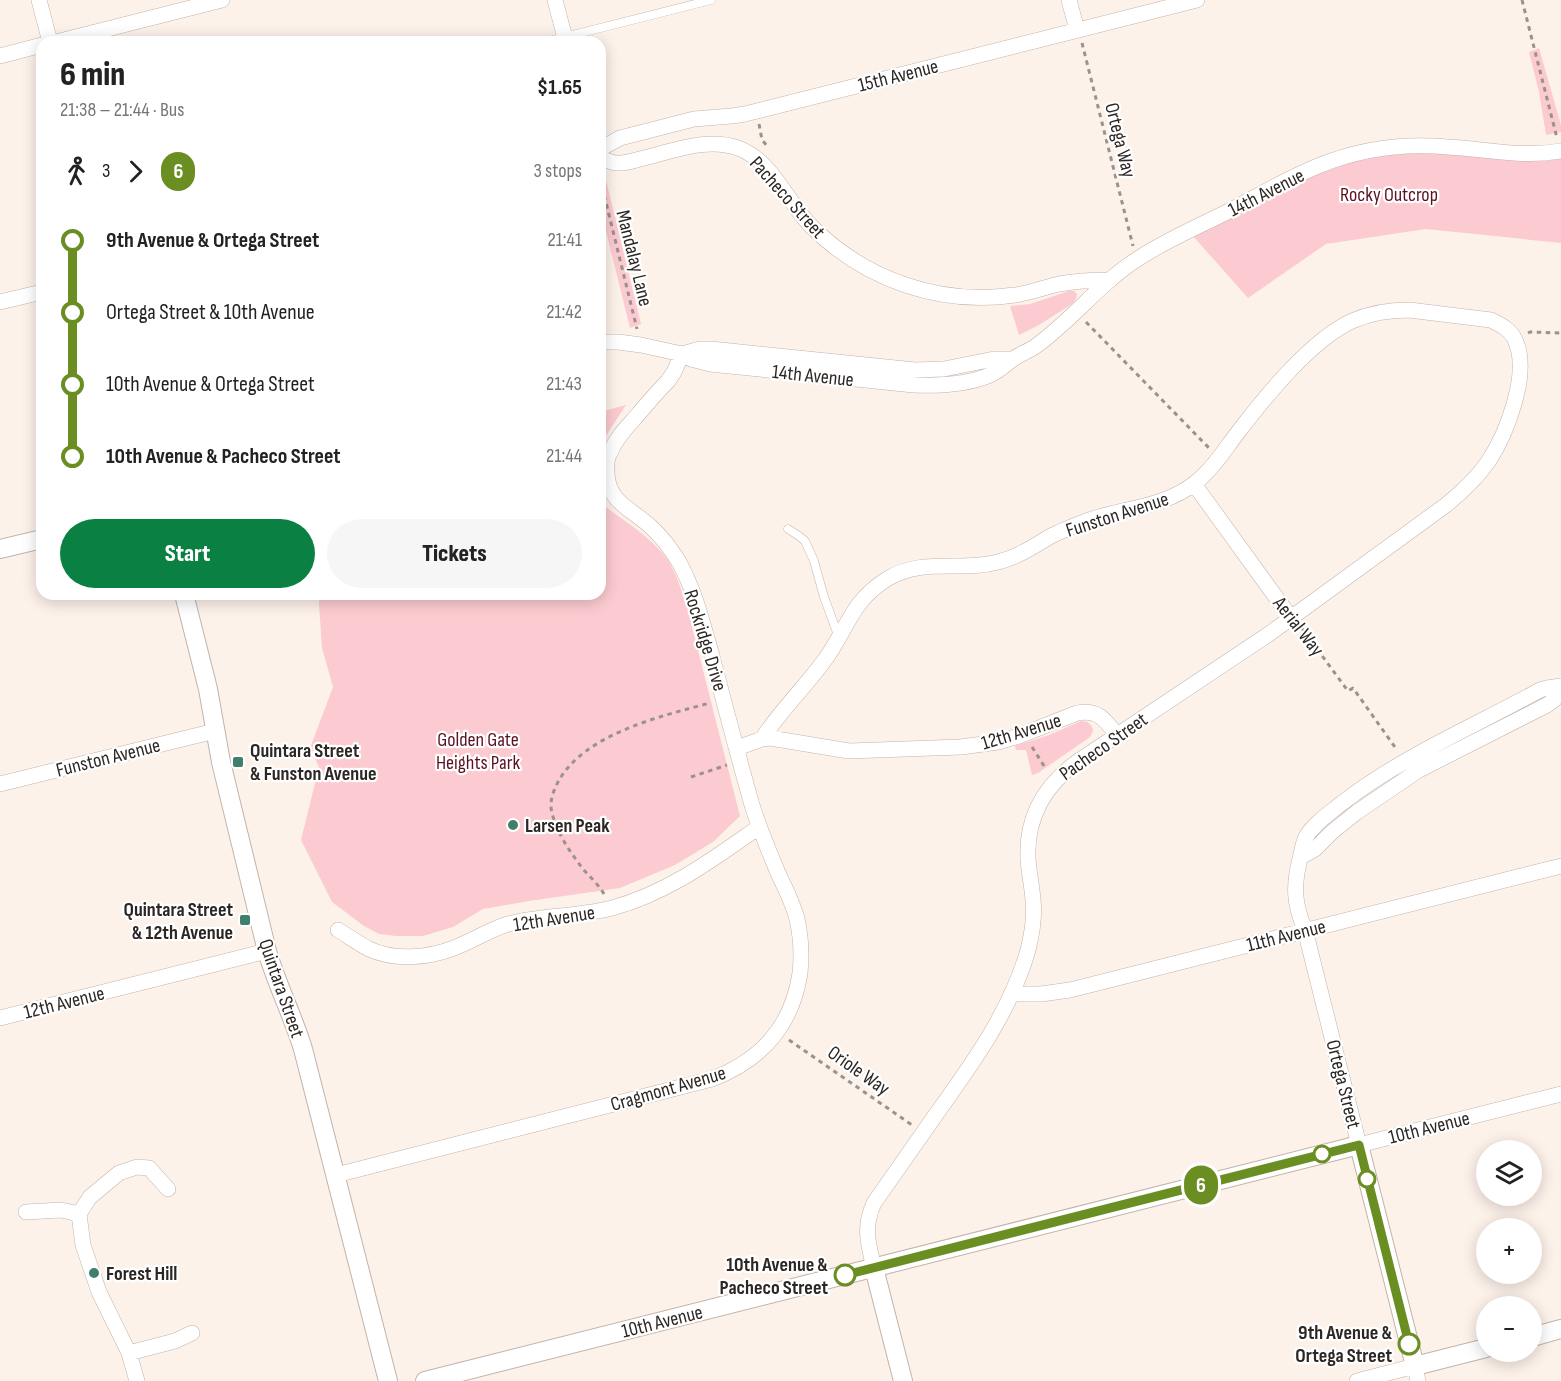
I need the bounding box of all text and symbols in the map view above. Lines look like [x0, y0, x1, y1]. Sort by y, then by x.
street label: 15th Avenue [856, 54, 941, 98]
text: 6 min [60, 55, 125, 95]
text: $1.65 [537, 74, 582, 101]
text: 21:38 – 21:44 · Bus [60, 98, 184, 122]
street label: Ortega Way [1099, 100, 1141, 180]
street label: Pacheco Street [744, 152, 830, 244]
icon: walk [60, 155, 93, 188]
icon: forward [119, 155, 152, 188]
text: 3 [102, 159, 110, 183]
text: 6 [173, 159, 183, 184]
text: 3 stops [534, 159, 582, 183]
street label: 14th Avenue [1224, 164, 1308, 222]
park label: Rocky Outcrop [1340, 183, 1438, 207]
street label: Mandalay Lane [611, 208, 658, 309]
text: 9th Avenue & Ortega Street [106, 227, 319, 254]
text: 21:41 [548, 228, 582, 252]
text: Ortega Street & 10th Avenue [106, 299, 315, 326]
text: 21:42 [546, 300, 582, 324]
street label: 14th Avenue [771, 360, 855, 392]
text: 10th Avenue & Ortega Street [106, 371, 315, 398]
text: 21:43 [546, 372, 582, 396]
text: 10th Avenue & Pacheco Street [106, 443, 341, 470]
text: 21:44 [546, 444, 582, 468]
street label: Funston Avenue [1063, 487, 1172, 543]
button: Start [60, 519, 315, 588]
button: Tickets [327, 519, 582, 588]
street label: Rockridge Drive [678, 587, 732, 694]
street label: Aerial Way [1267, 591, 1329, 661]
street label: 12th Avenue [978, 708, 1064, 755]
street label: Pacheco Street [1055, 708, 1152, 786]
park label: Golden Gate Heights Park [436, 728, 520, 775]
street label: Funston Avenue [54, 733, 163, 783]
place label: Quintara Street & Funston Avenue [250, 739, 376, 786]
marker: Quintara Street & Funston Avenue [231, 755, 245, 769]
place label: Larsen Peak [525, 814, 610, 838]
marker: Larsen Peak [506, 818, 520, 832]
place label: Quintara Street & 12th Avenue [124, 898, 233, 945]
street label: 12th Avenue [512, 901, 597, 937]
marker: Quintara Street & 12th Avenue [238, 913, 252, 927]
street label: 11th Avenue [1244, 915, 1328, 957]
street label: Quintara Street [253, 936, 309, 1041]
street label: 12th Avenue [21, 981, 107, 1025]
street label: Ortega Street [1320, 1037, 1366, 1131]
street label: Oriole Way [823, 1041, 894, 1101]
street label: Cragmont Avenue [608, 1061, 729, 1117]
street label: 10th Avenue [1386, 1106, 1472, 1150]
map controls [1476, 1140, 1542, 1362]
button: layers [1476, 1140, 1542, 1206]
unlabelled marker [1313, 1145, 1331, 1163]
line badge: 6 [1182, 1166, 1220, 1204]
unlabelled marker [1358, 1170, 1376, 1188]
text: 6 [1196, 1173, 1206, 1198]
button: + [1476, 1218, 1542, 1284]
place label: 10th Avenue & Pacheco Street [720, 1253, 828, 1300]
place label: Forest Hill [106, 1262, 177, 1286]
marker: 10th Avenue & Pacheco Street [834, 1264, 856, 1286]
marker: Forest Hill [87, 1266, 101, 1280]
button: − [1476, 1296, 1542, 1362]
street label: 10th Avenue [619, 1300, 705, 1344]
place label: 9th Avenue & Ortega Street [1295, 1321, 1392, 1368]
marker: 9th Avenue & Ortega Street [1398, 1333, 1420, 1355]

